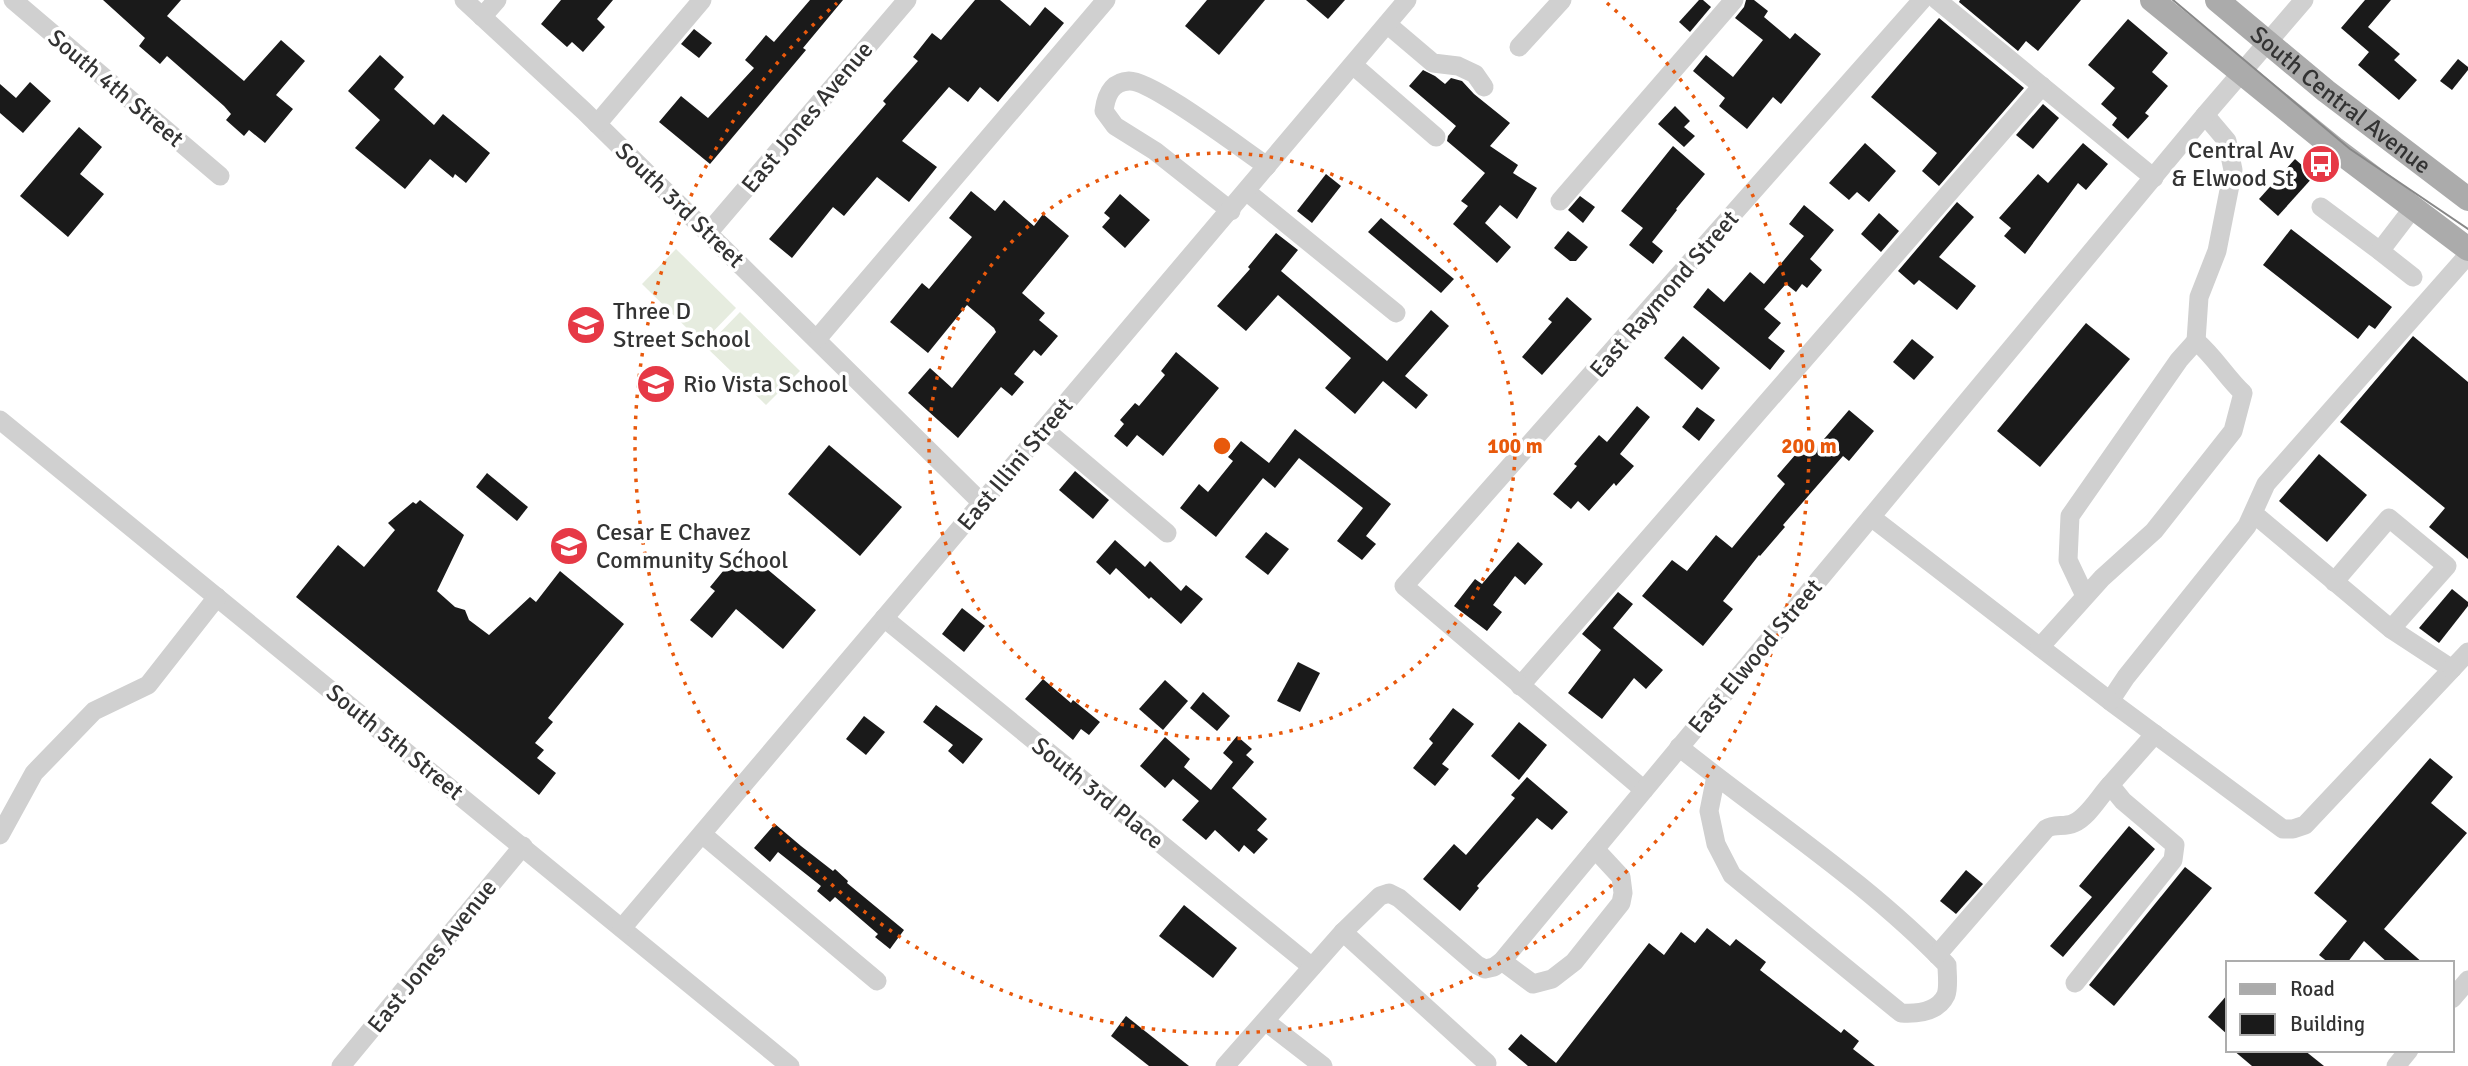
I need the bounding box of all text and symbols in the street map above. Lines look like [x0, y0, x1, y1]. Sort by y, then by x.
street label: South Central Avenue [2244, 19, 2437, 180]
street label: South 4th Street [42, 23, 190, 153]
street label: East Jones Avenue [735, 35, 879, 199]
place label: Central Av & Elwood St [2172, 135, 2294, 193]
street label: South 3rd Street [609, 136, 751, 274]
bus stop icon: Central Av & Elwood St [2300, 143, 2342, 185]
street label: East Raymond Street [1583, 204, 1745, 384]
place label: Three D Street School [613, 296, 751, 354]
school or university icon: Three D Street School [565, 304, 607, 346]
school or university icon: Rio Vista School [635, 363, 677, 405]
place label: Rio Vista School [683, 369, 848, 399]
street label: East Illini Street [951, 391, 1079, 537]
text: 100 m [1487, 433, 1543, 459]
text: 200 m [1781, 433, 1837, 459]
centre of rings [1210, 434, 1234, 458]
place label: Cesar E Chavez Community School [596, 517, 788, 575]
school or university icon: Cesar E Chavez Community School [548, 525, 590, 567]
street label: East Elwood Street [1682, 573, 1828, 739]
street label: South 5th Street [320, 677, 470, 807]
street label: South 3rd Place [1026, 731, 1170, 855]
street label: East Jones Avenue [361, 873, 503, 1039]
legend [2226, 961, 2454, 1052]
text: Road [2290, 976, 2335, 1002]
text: Building [2290, 1011, 2365, 1037]

